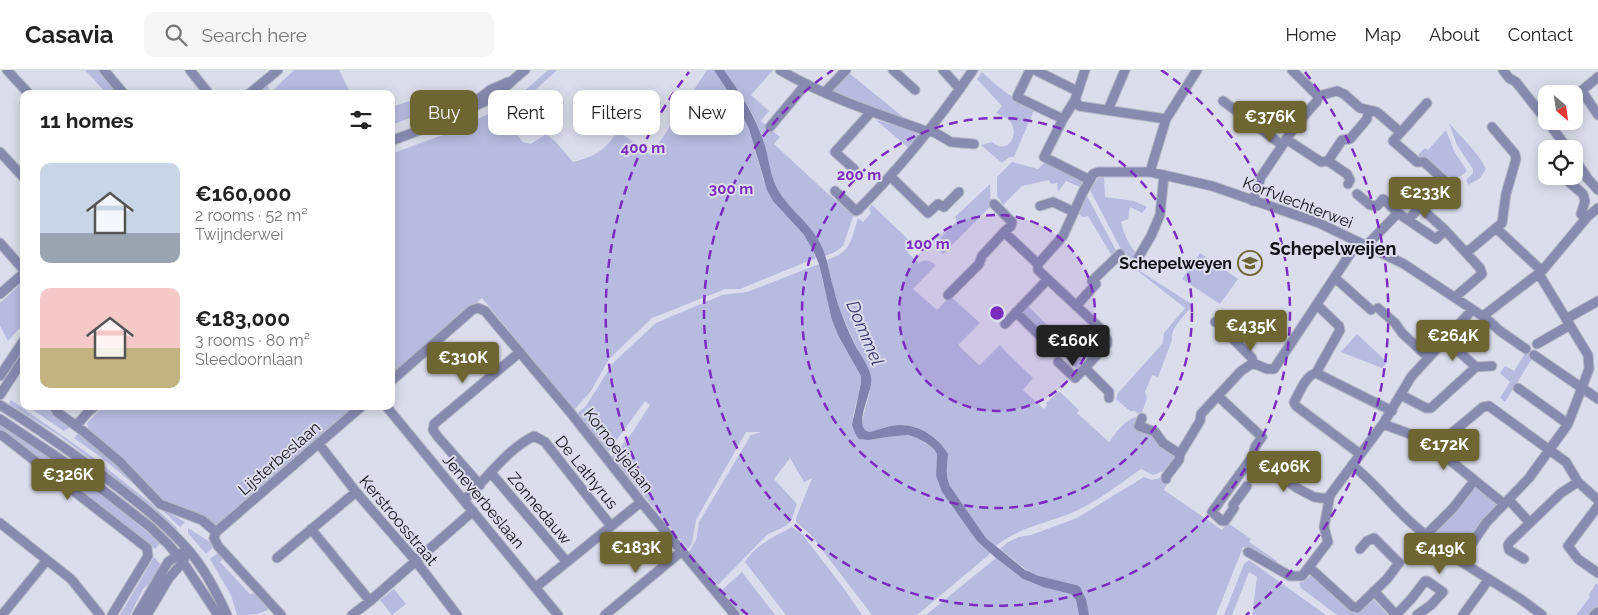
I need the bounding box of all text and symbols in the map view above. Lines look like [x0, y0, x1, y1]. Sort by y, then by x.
search box [144, 12, 494, 57]
text: Casavia [25, 20, 114, 49]
icon: search [162, 21, 190, 49]
text: Search here [202, 24, 307, 46]
text: Home [1285, 24, 1336, 45]
text: Map [1364, 24, 1401, 45]
text: About [1429, 24, 1480, 45]
text: Contact [1508, 24, 1573, 45]
north arrow [1538, 85, 1582, 130]
map controls [1538, 85, 1583, 185]
chip: Buy [410, 90, 478, 135]
chip: Rent [488, 90, 563, 135]
chip: Filters [573, 90, 660, 135]
chip: New [670, 90, 744, 135]
pin: €376K [1235, 100, 1305, 143]
icon: filters [347, 106, 375, 134]
text: €376K [1244, 107, 1296, 126]
text: 11 homes [40, 108, 134, 133]
text: 400 m [621, 139, 665, 157]
button: locate [1538, 140, 1583, 185]
text: 200 m [837, 166, 881, 184]
street label: Korfvlechterwei [1240, 173, 1356, 232]
pin: €233K [1390, 176, 1460, 219]
text: 300 m [709, 180, 753, 198]
text: €160,000 [195, 181, 291, 206]
icon: home [80, 183, 140, 243]
text: €233K [1400, 183, 1450, 202]
text: 2 rooms · 52 m² [195, 206, 307, 225]
text: Twijnderwei [195, 225, 283, 244]
text: 100 m [906, 235, 950, 253]
district label: Schepelweijen [1270, 238, 1396, 259]
school or university icon: Schepelweyen [1237, 250, 1263, 276]
place label: Schepelweyen [1119, 254, 1232, 273]
water label: Dommel [842, 297, 889, 369]
centre of rings [988, 304, 1006, 322]
text: €183,000 [195, 306, 290, 331]
icon: home [80, 308, 140, 368]
pin: €435K [1216, 310, 1286, 352]
text: €435K [1226, 316, 1276, 335]
pin: €264K [1418, 320, 1488, 362]
pin: €160K [1038, 324, 1108, 367]
text: €264K [1427, 326, 1479, 345]
text: 3 rooms · 80 m² [195, 331, 310, 350]
text: €160K [1048, 331, 1098, 350]
pin: €310K [428, 342, 498, 384]
text: €310K [438, 348, 488, 367]
text: Sleedoornlaan [195, 350, 303, 369]
street label: Kornoeljelaan [580, 404, 657, 496]
street label: Lijsterbeslaan [234, 418, 324, 499]
pin: €172K [1409, 428, 1479, 471]
street label: De Lathyrus [551, 432, 622, 513]
text: €172K [1419, 435, 1469, 454]
street label: Jeneverbeslaan [439, 450, 528, 552]
pin: €406K [1249, 450, 1319, 493]
text: €406K [1258, 457, 1310, 476]
pin: €326K [33, 458, 103, 501]
text: €326K [42, 465, 94, 484]
street label: Zonnedauw [504, 468, 575, 548]
street label: Kerstroosstraat [356, 472, 442, 570]
pin: €183K [601, 532, 671, 574]
pin: €419K [1405, 532, 1475, 575]
text: €183K [611, 538, 661, 557]
text: €419K [1415, 539, 1465, 558]

